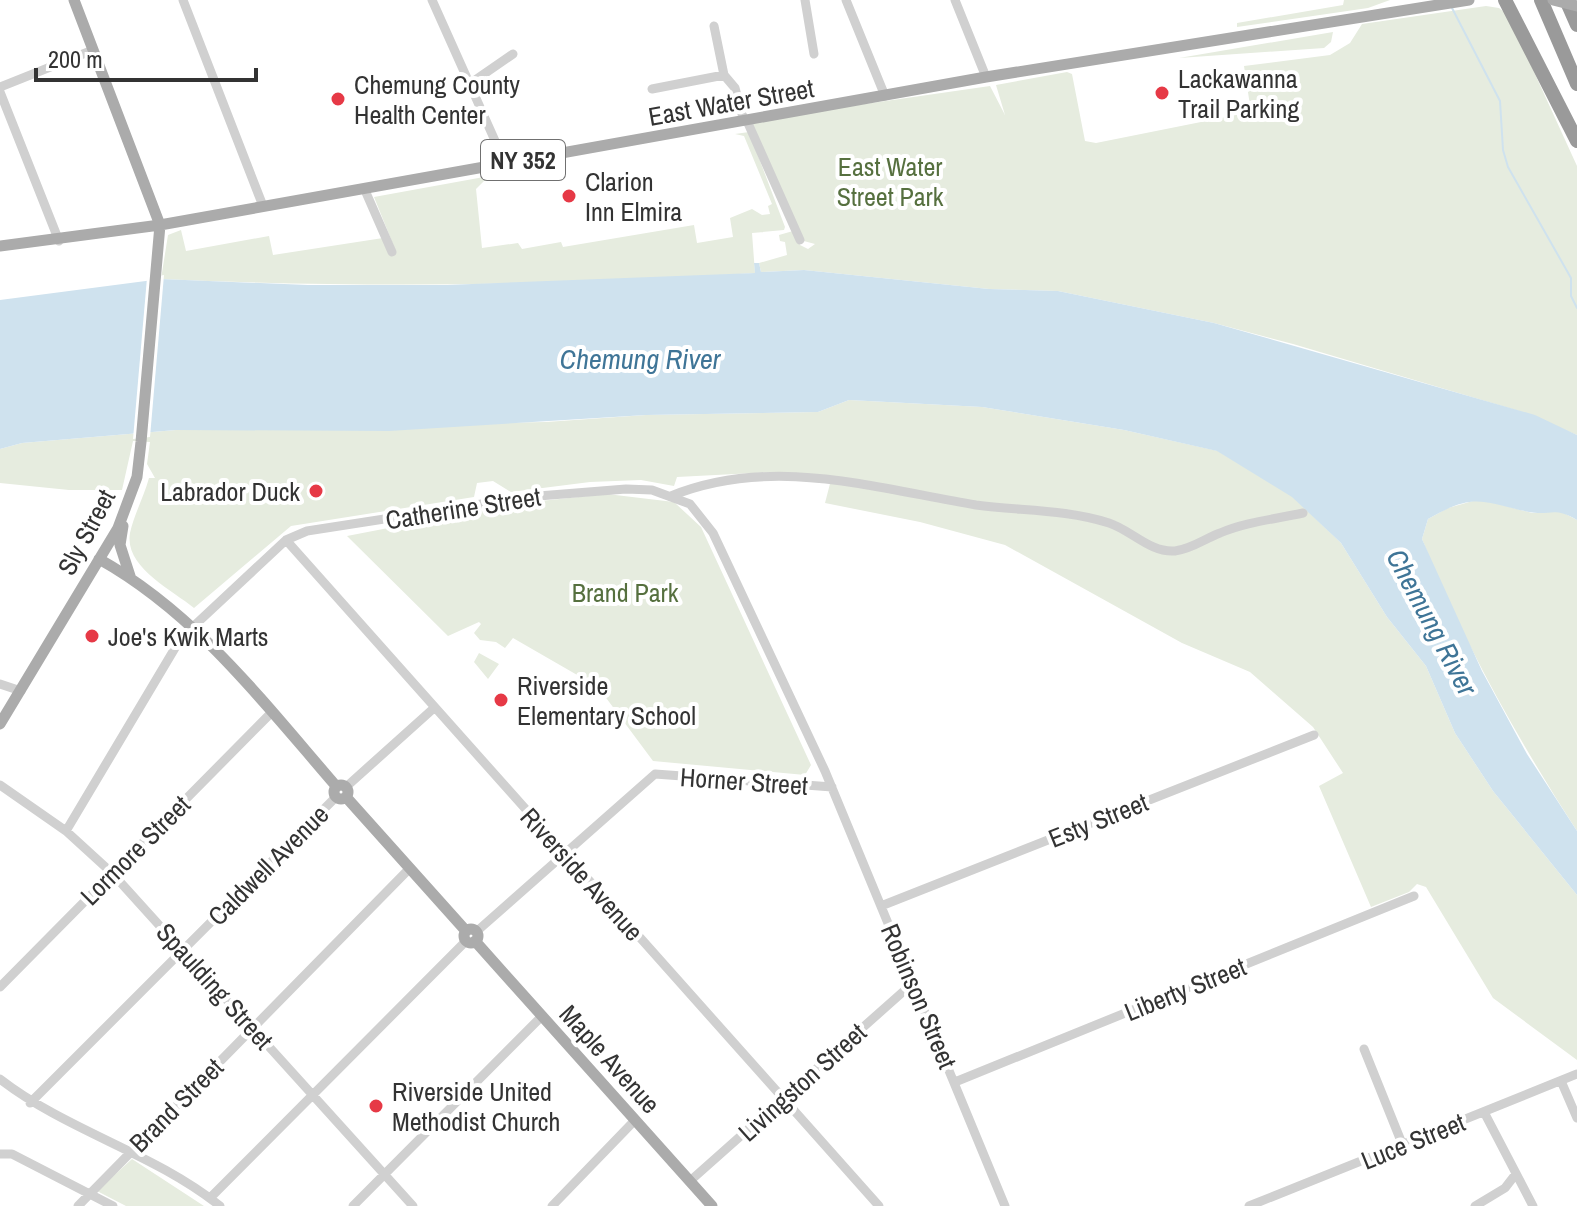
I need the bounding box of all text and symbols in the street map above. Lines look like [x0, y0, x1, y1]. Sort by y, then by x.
scale bar [36, 32, 256, 82]
text: 200 m [48, 43, 103, 75]
place label: Lackawanna Trail Parking [1178, 61, 1299, 126]
place label: Chemung County Health Center [354, 67, 520, 132]
street label: East Water Street [645, 70, 817, 134]
marker: Lackawanna Trail Parking [1153, 84, 1171, 102]
marker: Chemung County Health Center [329, 90, 347, 108]
road number: NY 352 [481, 140, 565, 180]
park label: East Water Street Park [837, 149, 944, 214]
place label: Clarion Inn Elmira [585, 164, 682, 229]
marker: Clarion Inn Elmira [560, 187, 578, 205]
water label: Chemung River [560, 340, 722, 378]
place label: Labrador Duck [160, 474, 300, 509]
street label: Catherine Street [383, 478, 543, 538]
marker: Labrador Duck [307, 482, 325, 500]
street label: Sly Street [49, 483, 123, 581]
water label: Chemung River [1377, 542, 1487, 703]
park label: Brand Park [572, 575, 679, 610]
place label: Joe's Kwik Marts [108, 619, 268, 654]
marker: Joe's Kwik Marts [83, 627, 101, 645]
place label: Riverside Elementary School [517, 668, 696, 733]
marker: Riverside Elementary School [492, 691, 510, 709]
street label: Horner Street [679, 759, 809, 803]
street label: Esty Street [1043, 784, 1153, 856]
street label: Lormore Street [72, 787, 198, 913]
street label: Caldwell Avenue [200, 797, 336, 933]
street label: Riverside Avenue [513, 800, 651, 948]
street label: Spaulding Street [149, 915, 281, 1057]
street label: Robinson Street [873, 918, 965, 1074]
street label: Liberty Street [1119, 949, 1251, 1029]
street label: Maple Avenue [552, 997, 668, 1121]
street label: Livingston Street [730, 1015, 874, 1149]
street label: Brand Street [121, 1050, 231, 1160]
place label: Riverside United Methodist Church [392, 1074, 560, 1139]
marker: Riverside United Methodist Church [367, 1097, 385, 1115]
street label: Luce Street [1356, 1104, 1470, 1178]

